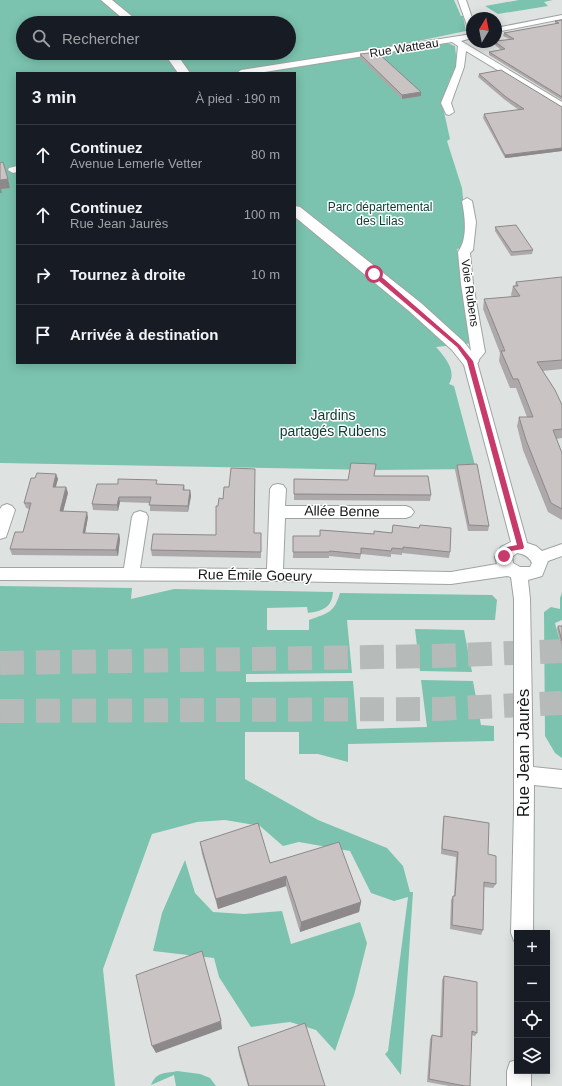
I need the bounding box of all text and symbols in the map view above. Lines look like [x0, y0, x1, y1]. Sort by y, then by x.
north arrow [466, 12, 502, 48]
search box [16, 16, 296, 60]
icon: search [30, 27, 52, 49]
text: Rechercher [62, 30, 140, 47]
street label: Rue Watteau [369, 36, 439, 60]
text: 3 min [32, 88, 76, 107]
text: À pied · 190 m [195, 91, 280, 106]
text: Continuez [70, 139, 143, 156]
icon: ahead [32, 144, 54, 166]
text: 80 m [251, 147, 280, 162]
text: Avenue Lemerle Vetter [70, 156, 202, 171]
text: Continuez [70, 199, 143, 216]
park label: Parc départemental des Lilas [328, 200, 432, 228]
icon: ahead [32, 204, 54, 226]
text: 100 m [244, 207, 280, 222]
text: Rue Jean Jaurès [70, 216, 168, 231]
street label: Voie Rubens [458, 258, 482, 328]
icon: right [32, 264, 54, 286]
route start [365, 265, 383, 283]
text: Tournez à droite [70, 266, 186, 283]
text: 10 m [251, 267, 280, 282]
icon: arrive [32, 324, 54, 346]
text: Arrivée à destination [70, 326, 218, 343]
park label: Jardins partagés Rubens [280, 407, 386, 439]
street label: Allée Benne [304, 502, 380, 520]
route end [495, 547, 513, 565]
street label: Rue Émile Goeury [198, 566, 312, 584]
street label: Rue Jean Jaurès [514, 689, 533, 817]
map controls [514, 930, 550, 1074]
button: + [514, 930, 550, 966]
button: − [514, 966, 550, 1002]
button: locate [514, 1002, 550, 1038]
button: layers [514, 1038, 550, 1074]

